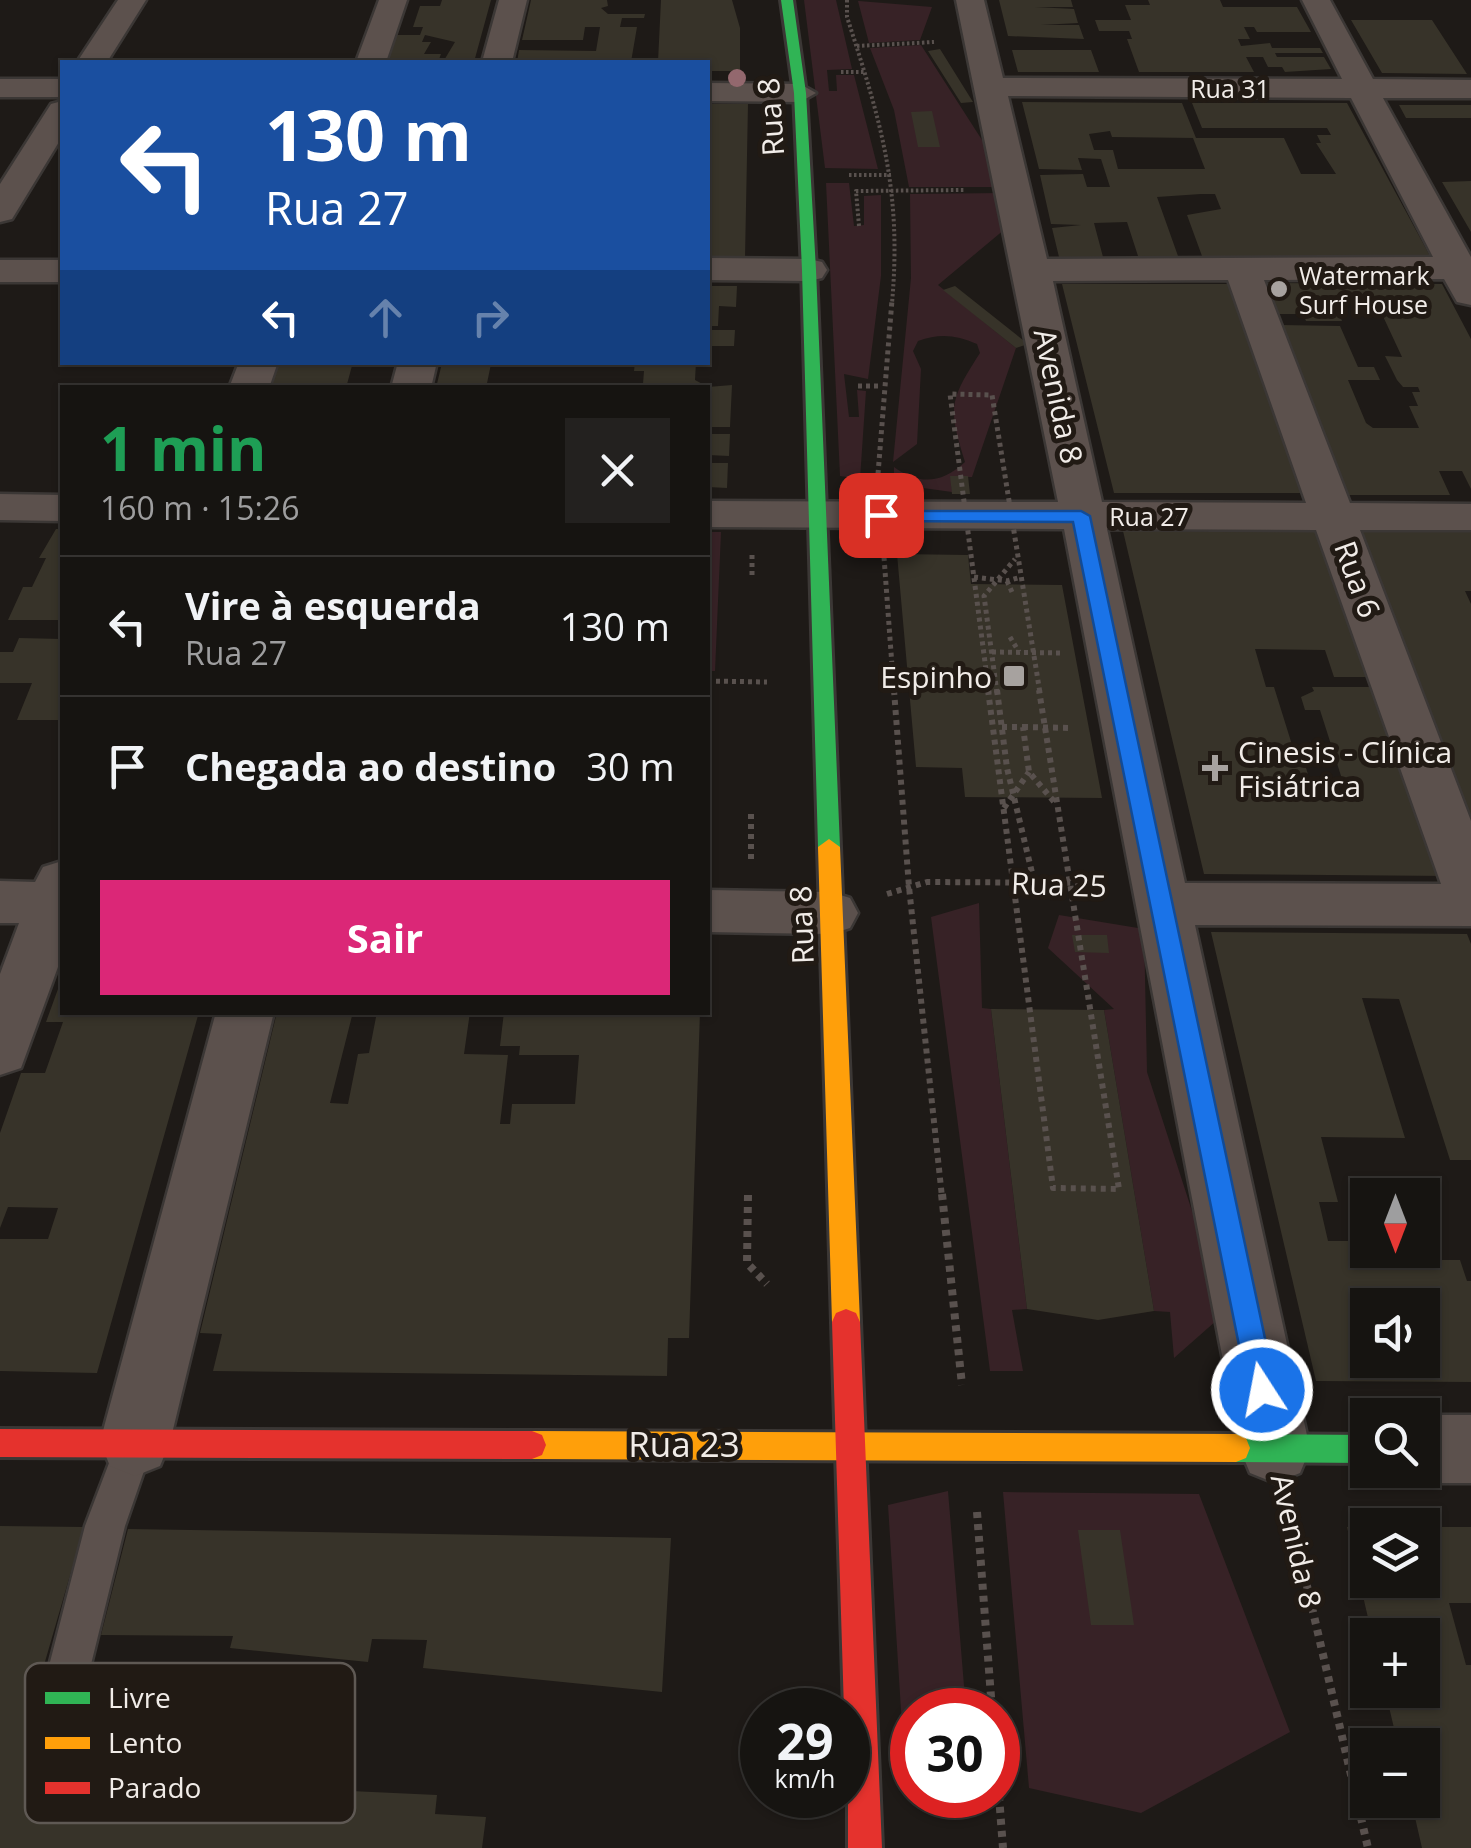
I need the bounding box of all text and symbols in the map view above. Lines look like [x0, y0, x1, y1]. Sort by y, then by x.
street label: Rua 31 [1190, 71, 1270, 105]
street label: Rua 8 [747, 76, 793, 158]
text: 130 m [265, 86, 472, 182]
icon: left [100, 100, 230, 230]
text: Rua 27 [265, 177, 409, 238]
place label: Watermark Surf House [1299, 258, 1430, 321]
marker: Watermark Surf House [1268, 278, 1290, 300]
icon: left [253, 290, 308, 345]
icon: ahead [358, 290, 413, 345]
icon: right [463, 290, 518, 345]
street label: Avenida 8 [1025, 325, 1093, 467]
text: 1 min [100, 407, 267, 489]
button: close [565, 418, 670, 523]
pin [839, 473, 924, 558]
text: 160 m · 15:26 [100, 486, 299, 529]
icon: arrive [854, 488, 909, 543]
street label: Rua 27 [1109, 499, 1189, 533]
street label: Rua 6 [1325, 535, 1391, 623]
text: Vire à esquerda [185, 579, 481, 631]
icon: left [100, 599, 155, 654]
text: 130 m [560, 600, 670, 652]
text: Rua 27 [185, 631, 287, 674]
place label: Espinho [880, 656, 992, 697]
marker: Espinho [1001, 663, 1027, 689]
place label: Cinesis - Clínica Fisiátrica [1238, 731, 1452, 806]
icon: arrive [100, 739, 155, 794]
text: Chegada ao destino [185, 740, 556, 792]
text: 30 m [586, 740, 675, 792]
marker: Cinesis - Clínica Fisiátrica [1202, 755, 1228, 781]
street label: Rua 25 [1010, 862, 1108, 906]
button: Sair [100, 880, 670, 995]
street label: Rua 8 [779, 885, 823, 965]
north arrow [1350, 1178, 1440, 1268]
map controls [1350, 1178, 1440, 1818]
button: sound [1350, 1288, 1440, 1378]
position arrow [1210, 1338, 1314, 1442]
button: search [1350, 1398, 1440, 1488]
street label: Rua 23 [628, 1420, 740, 1467]
street label: Avenida 8 [1262, 1470, 1332, 1612]
button: layers [1350, 1508, 1440, 1598]
button: + [1350, 1618, 1440, 1708]
legend [25, 1663, 355, 1823]
text: Livre [108, 1678, 171, 1716]
speed limit sign: 30 [890, 1688, 1020, 1818]
text: 29 [776, 1707, 834, 1775]
text: Lento [108, 1723, 182, 1761]
button: − [1350, 1728, 1440, 1818]
text: km/h [775, 1761, 835, 1795]
text: Parado [108, 1768, 201, 1806]

